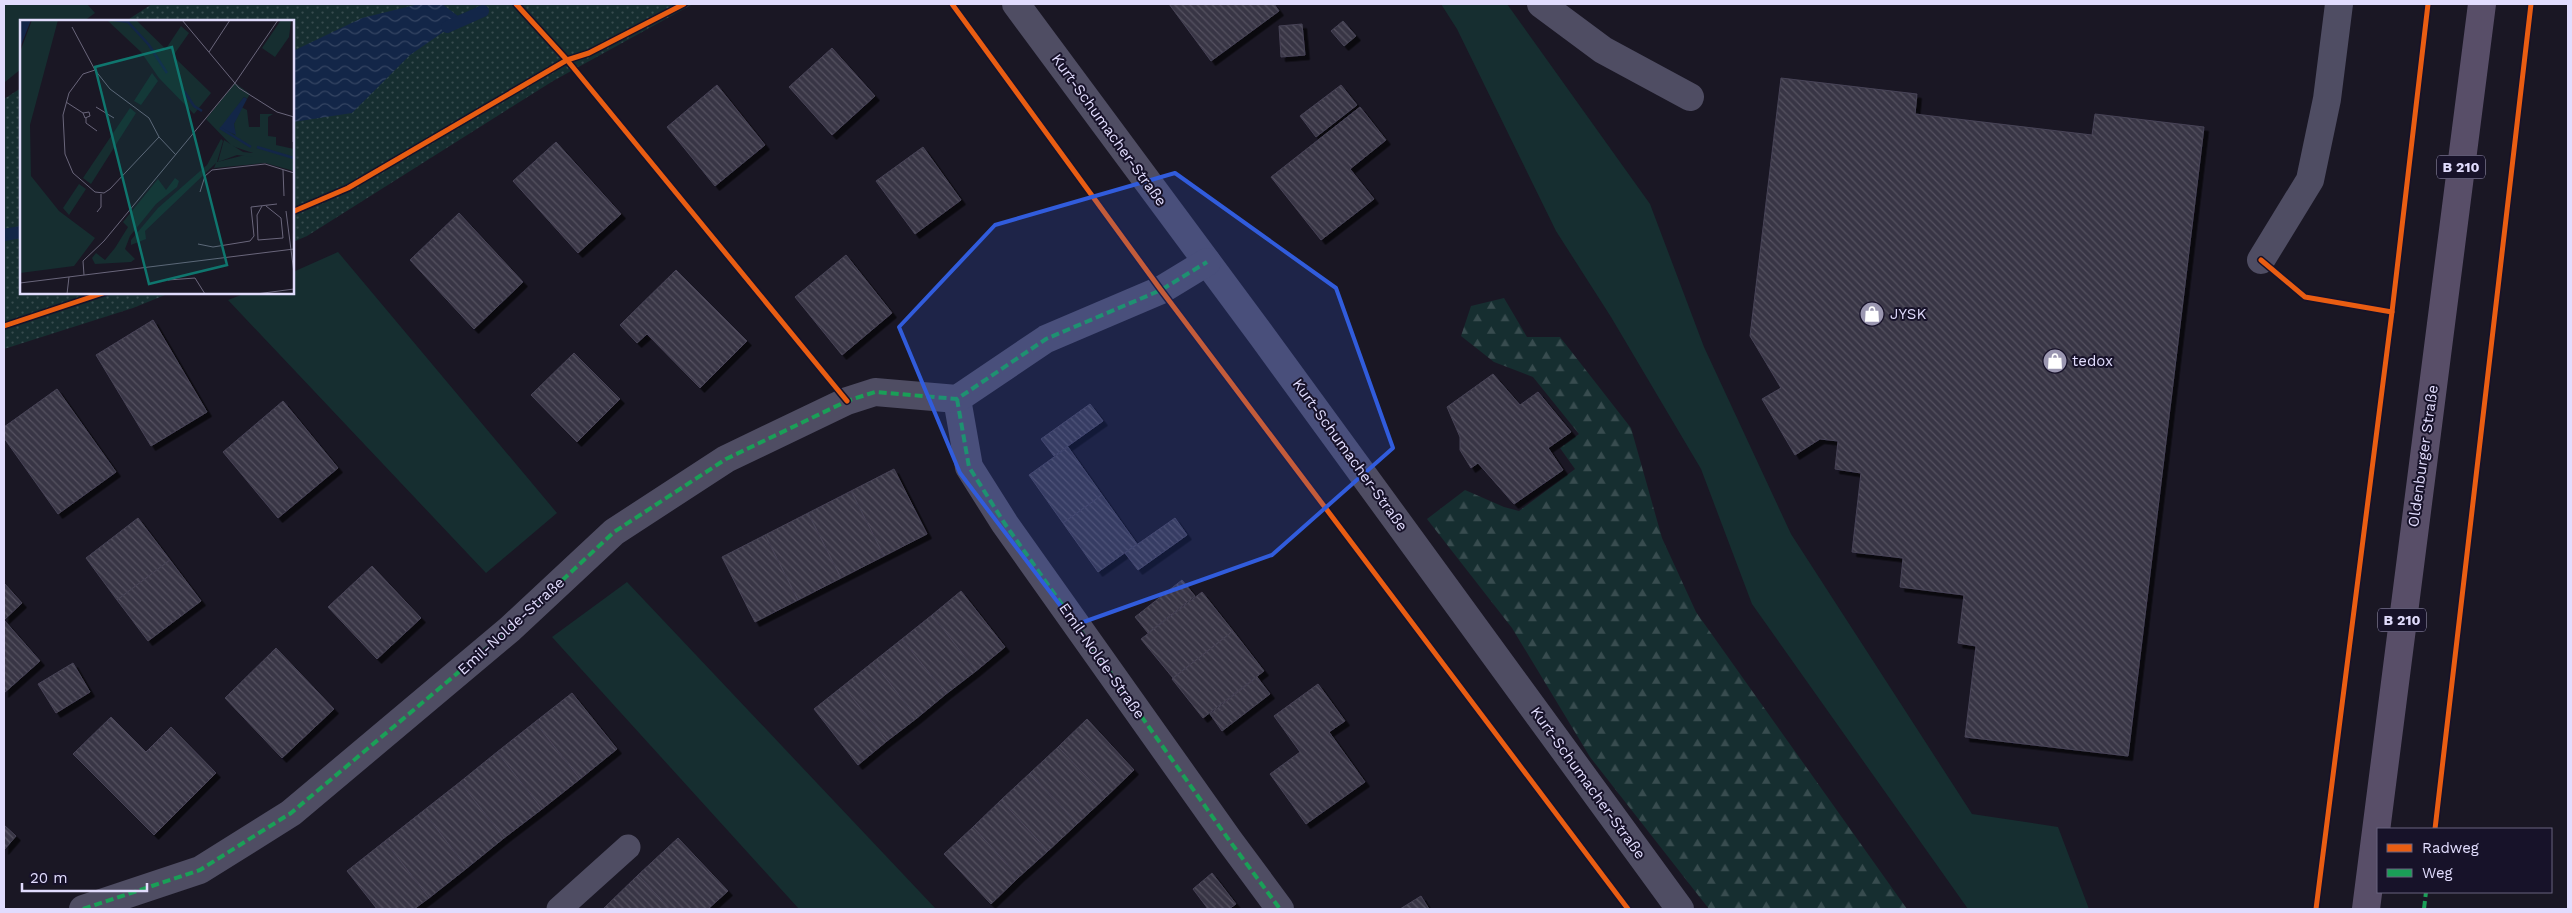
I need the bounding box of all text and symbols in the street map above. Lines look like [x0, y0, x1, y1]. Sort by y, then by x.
inset map [20, 20, 294, 294]
street label: Kurt-Schumacher-Straße [1048, 50, 1170, 210]
road number: B 210 [2437, 156, 2485, 178]
shop icon: JYSK [1859, 301, 1885, 327]
place label: JYSK [1890, 305, 1926, 323]
shop icon: tedox [2042, 348, 2068, 374]
place label: tedox [2072, 352, 2113, 370]
street label: Kurt-Schumacher-Straße [1289, 375, 1411, 535]
street label: Oldenburger Straße [2404, 384, 2442, 528]
street label: Emil-Nolde-Straße [454, 573, 568, 679]
street label: Emil-Nolde-Straße [1055, 600, 1149, 722]
road number: B 210 [2378, 608, 2426, 632]
street label: Kurt-Schumacher-Straße [1527, 703, 1649, 863]
legend [2377, 828, 2552, 893]
text: Radweg [2422, 839, 2479, 857]
scale bar [22, 860, 148, 892]
text: Weg [2422, 864, 2453, 882]
text: 20 m [30, 869, 68, 887]

